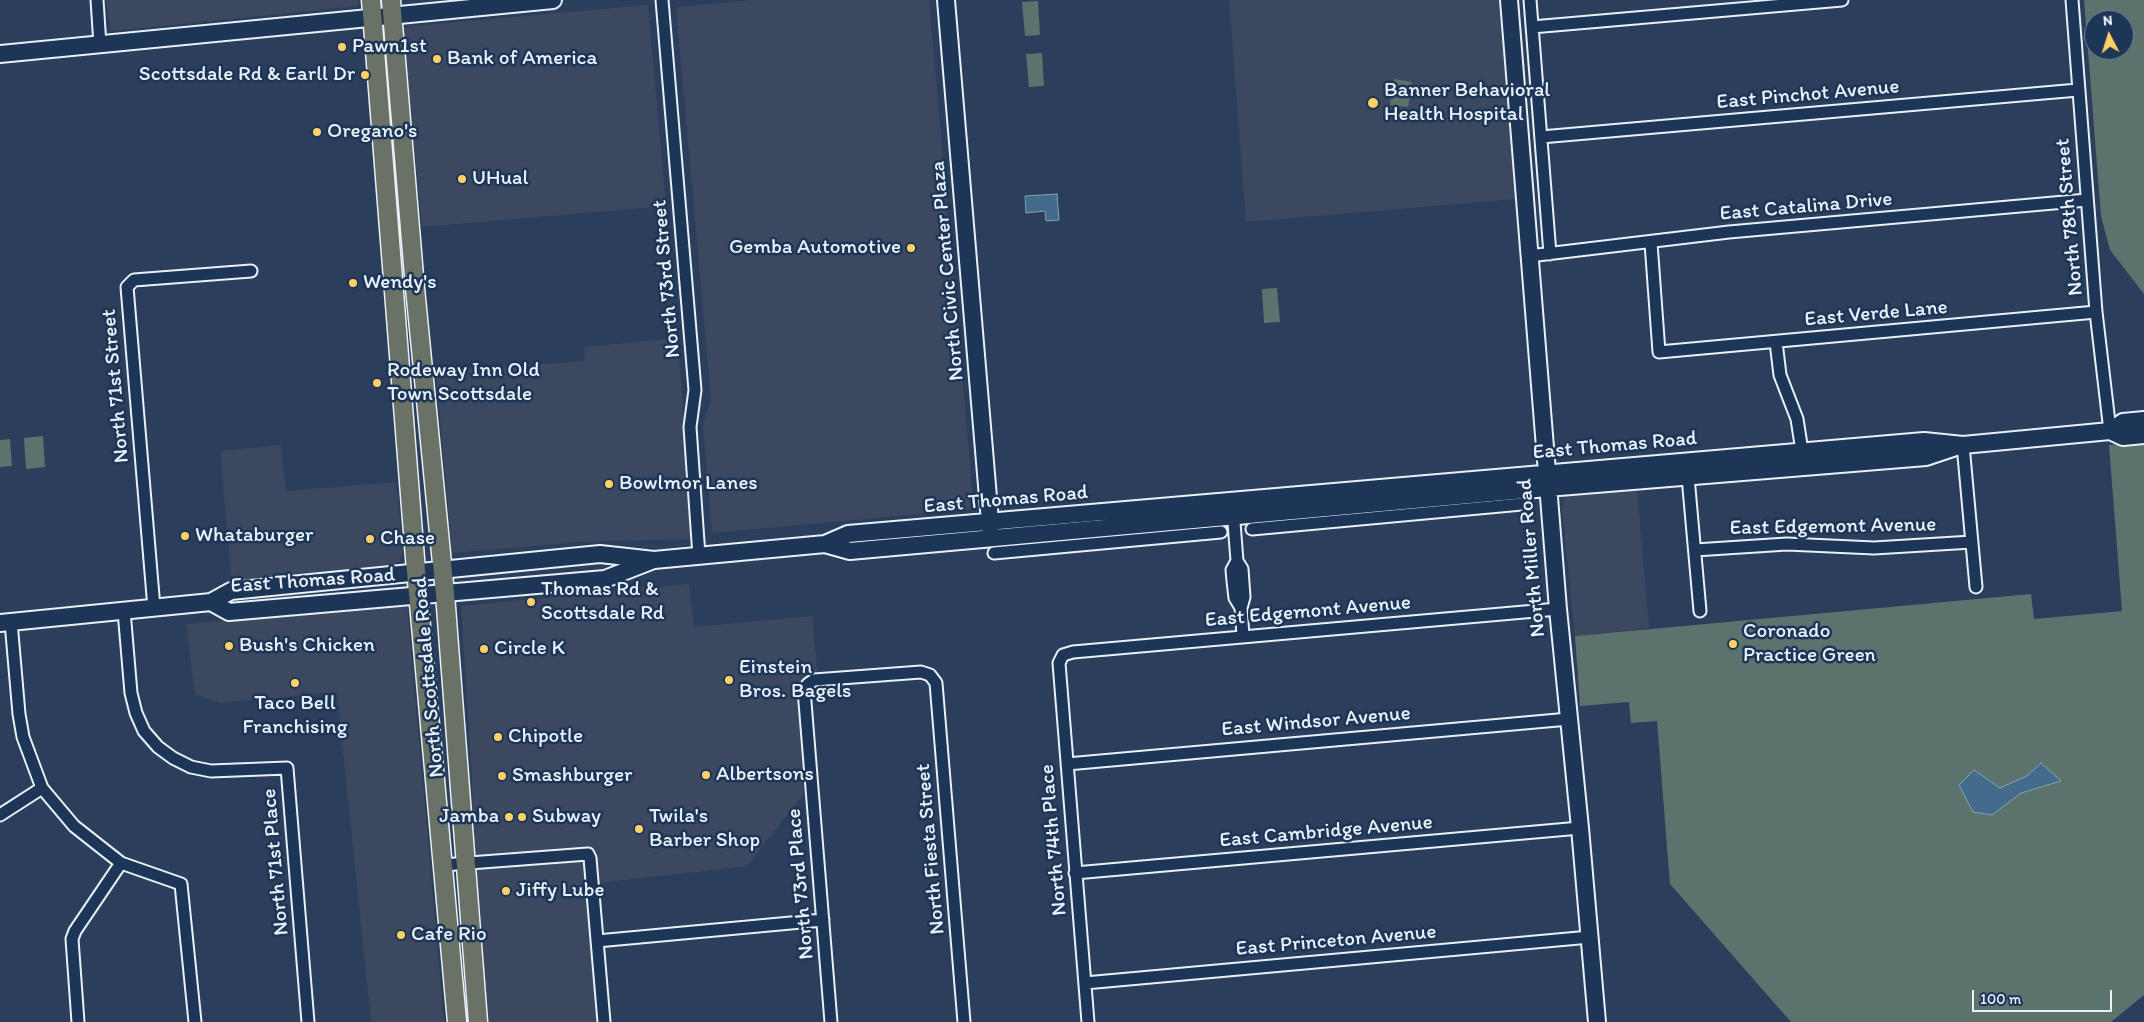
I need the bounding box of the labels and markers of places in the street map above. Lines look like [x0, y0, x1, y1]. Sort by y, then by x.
place label: Pawn1st [352, 34, 427, 60]
marker: Pawn1st [336, 41, 348, 53]
place label: Bank of America [447, 46, 597, 72]
marker: Bank of America [431, 53, 443, 65]
place label: Scottsdale Rd & Earll Dr [139, 62, 355, 88]
marker: Scottsdale Rd & Earll Dr [359, 69, 371, 81]
place label: Banner Behavioral Health Hospital [1384, 78, 1550, 128]
marker: Banner Behavioral Health Hospital [1366, 96, 1380, 110]
place label: Oregano's [327, 119, 417, 145]
marker: Oregano's [311, 126, 323, 138]
place label: UHual [472, 166, 528, 192]
marker: UHual [456, 173, 468, 185]
place label: Gemba Automotive [729, 235, 901, 261]
marker: Gemba Automotive [905, 242, 917, 254]
place label: Wendy's [363, 270, 437, 296]
marker: Wendy's [347, 277, 359, 289]
place label: Rodeway Inn Old Town Scottsdale [387, 358, 540, 408]
marker: Rodeway Inn Old Town Scottsdale [371, 377, 383, 389]
place label: Bowlmor Lanes [619, 471, 758, 497]
marker: Bowlmor Lanes [603, 478, 615, 490]
place label: Whataburger [195, 523, 313, 549]
place label: Chase [380, 526, 435, 552]
marker: Whataburger [179, 530, 191, 542]
marker: Chase [364, 533, 376, 545]
place label: Thomas Rd & Scottsdale Rd [541, 577, 664, 627]
marker: Thomas Rd & Scottsdale Rd [525, 596, 537, 608]
place label: Coronado Practice Green [1743, 619, 1876, 669]
place label: Bush's Chicken [239, 633, 375, 659]
place label: Circle K [494, 636, 565, 662]
marker: Coronado Practice Green [1727, 638, 1739, 650]
marker: Bush's Chicken [223, 640, 235, 652]
marker: Circle K [478, 643, 490, 655]
place label: Einstein Bros. Bagels [739, 655, 852, 705]
marker: Einstein Bros. Bagels [723, 674, 735, 686]
marker: Taco Bell Franchising [289, 677, 301, 689]
place label: Taco Bell Franchising [243, 691, 347, 741]
place label: Chipotle [508, 724, 583, 750]
marker: Chipotle [492, 731, 504, 743]
place label: Albertsons [716, 762, 814, 788]
place label: Smashburger [512, 763, 632, 789]
marker: Albertsons [700, 769, 712, 781]
marker: Smashburger [496, 770, 508, 782]
place label: Jamba [439, 804, 499, 830]
place label: Subway [532, 804, 601, 830]
place label: Twila's Barber Shop [649, 804, 760, 854]
marker: Jamba [503, 811, 515, 823]
marker: Subway [516, 811, 528, 823]
marker: Twila's Barber Shop [633, 823, 645, 835]
place label: Jiffy Lube [516, 878, 604, 904]
marker: Jiffy Lube [500, 885, 512, 897]
place label: Cafe Rio [411, 922, 487, 948]
marker: Cafe Rio [395, 929, 407, 941]

